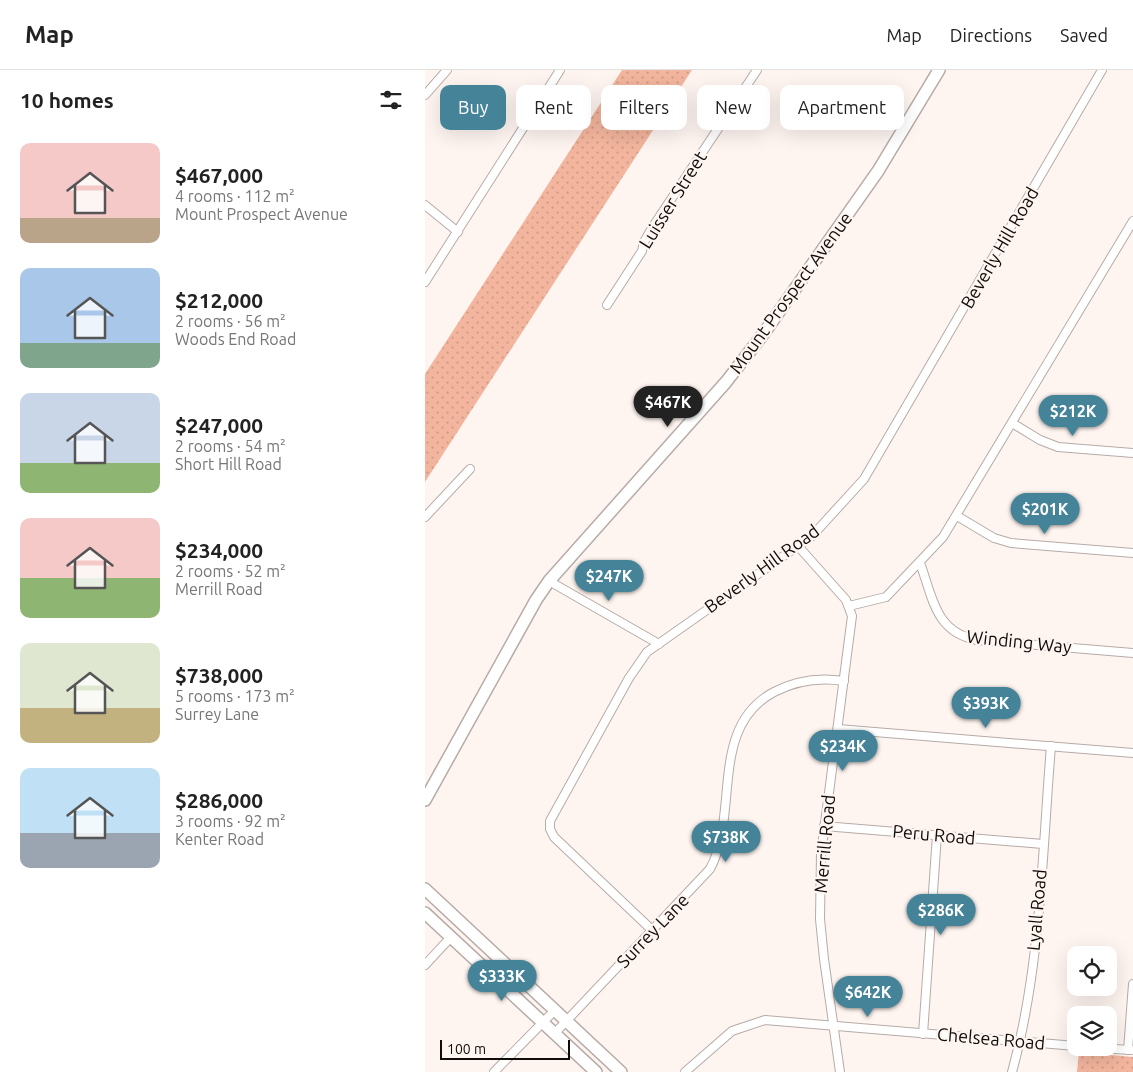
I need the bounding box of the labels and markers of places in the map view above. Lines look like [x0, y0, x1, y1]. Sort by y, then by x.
pin: $467K [633, 386, 703, 428]
pin: $212K [1038, 394, 1108, 437]
pin: $201K [1010, 492, 1080, 535]
pin: $247K [574, 560, 644, 602]
pin: $393K [951, 686, 1021, 729]
pin: $234K [808, 730, 878, 772]
pin: $738K [691, 820, 761, 863]
pin: $286K [906, 894, 976, 936]
pin: $333K [467, 960, 537, 1002]
pin: $642K [833, 976, 903, 1018]

